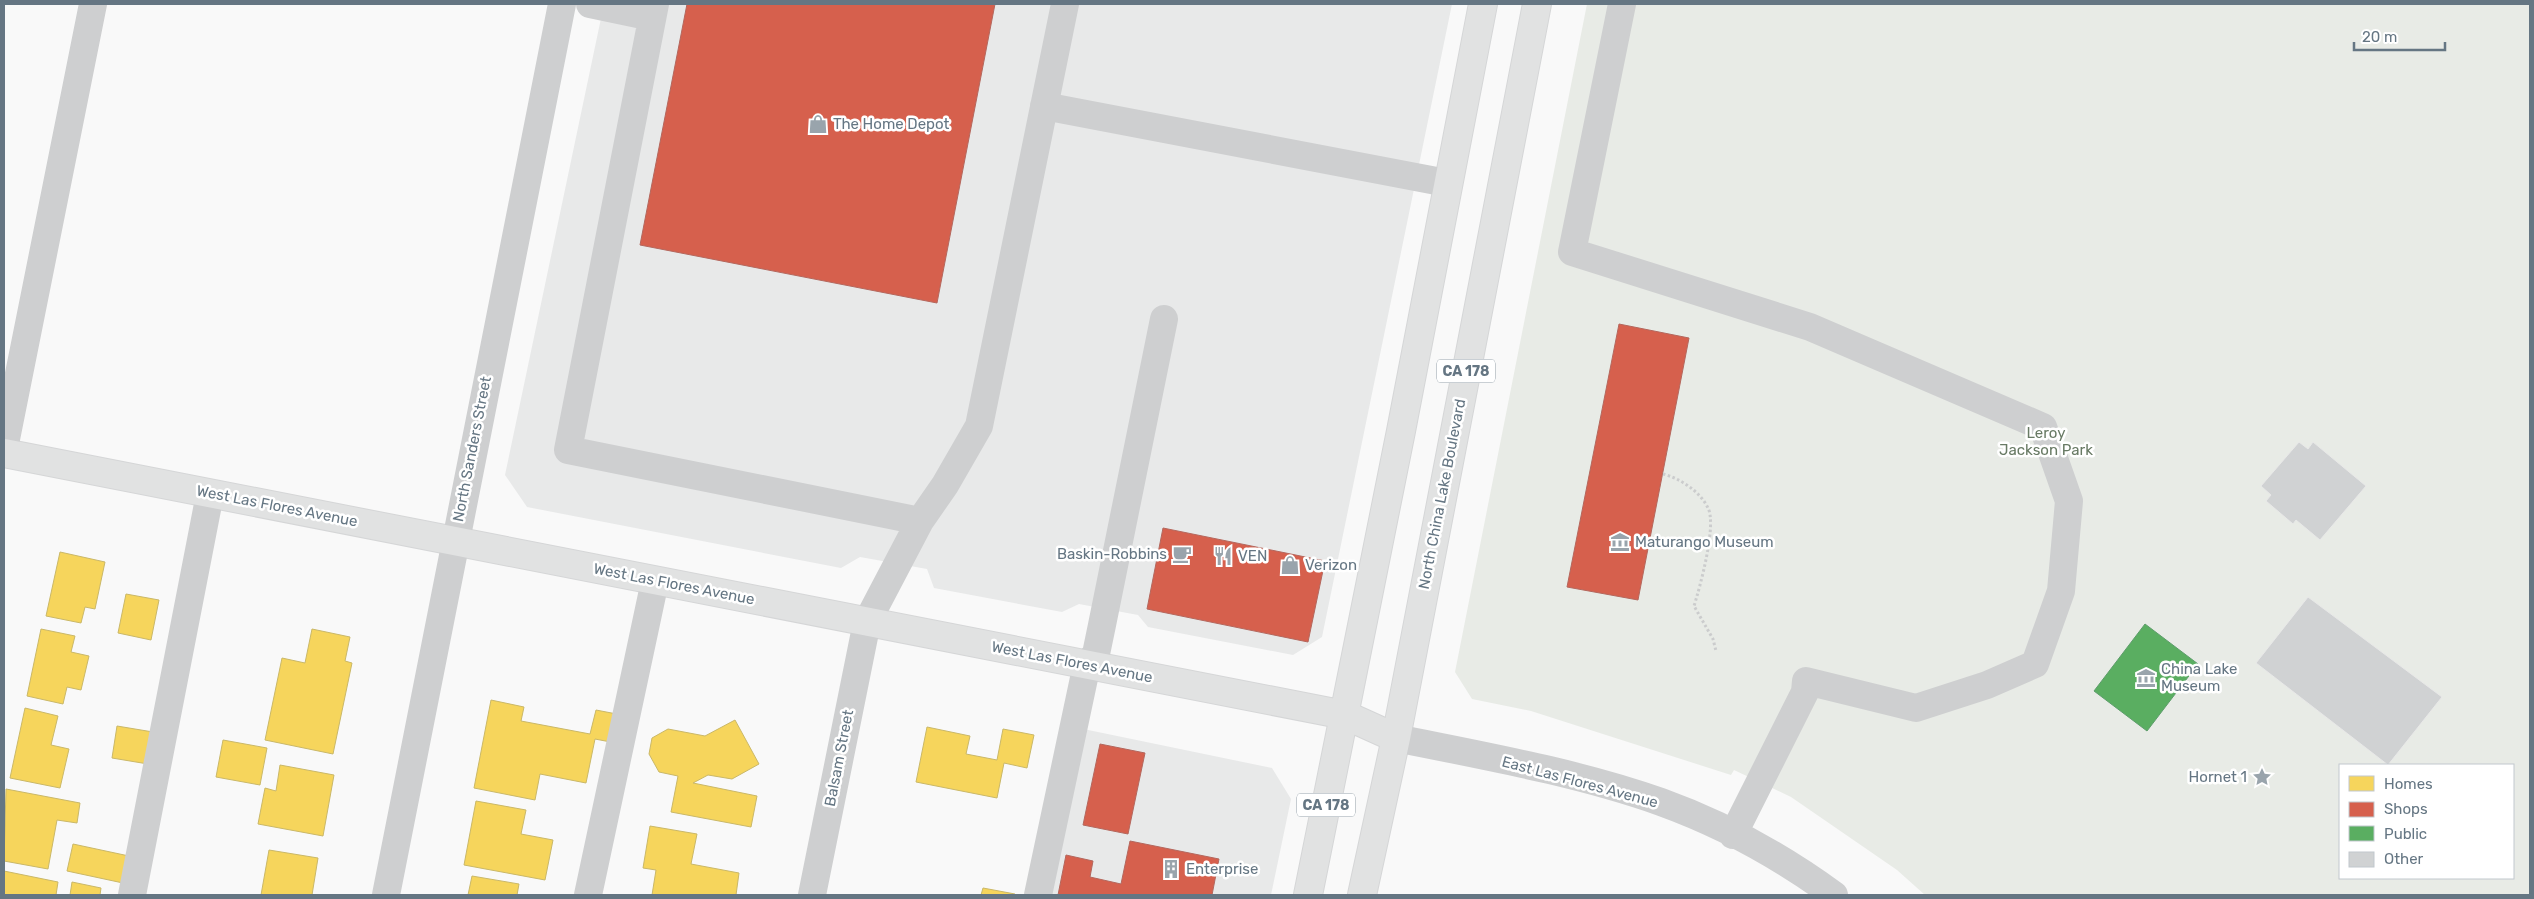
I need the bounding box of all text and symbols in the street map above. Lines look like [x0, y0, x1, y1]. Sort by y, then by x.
scale bar [2354, 20, 2445, 52]
text: 20 m [2362, 28, 2397, 46]
shop icon: The Home Depot [807, 113, 829, 135]
place label: The Home Depot [833, 115, 950, 133]
road number: CA 178 [1437, 360, 1495, 382]
street label: North Sanders Street [449, 375, 495, 523]
street label: North China Lake Boulevard [1415, 397, 1469, 591]
park label: Leroy Jackson Park [1999, 424, 2093, 459]
street label: West Las Flores Avenue [195, 482, 359, 530]
museum icon: Maturango Museum [1609, 531, 1631, 553]
place label: Maturango Museum [1635, 533, 1774, 551]
cafe icon: Baskin-Robbins [1171, 543, 1193, 565]
place label: Baskin-Robbins [1057, 545, 1167, 563]
restaurant icon: VEN [1212, 545, 1234, 567]
place label: VEN [1238, 547, 1267, 565]
shop icon: Verizon [1279, 554, 1301, 576]
place label: Verizon [1305, 556, 1357, 574]
street label: West Las Flores Avenue [592, 560, 756, 608]
street label: West Las Flores Avenue [990, 638, 1154, 686]
place label: China Lake Museum [2161, 660, 2237, 695]
museum icon: China Lake Museum [2135, 667, 2157, 689]
street label: Balsam Street [821, 708, 857, 808]
street label: East Las Flores Avenue [1500, 752, 1660, 812]
legend [2339, 764, 2514, 879]
place icon: Hornet 1 [2251, 766, 2273, 788]
place label: Hornet 1 [2189, 768, 2247, 786]
text: Homes [2384, 775, 2433, 793]
road number: CA 178 [1297, 794, 1355, 816]
text: Shops [2384, 800, 2428, 818]
text: Public [2384, 825, 2427, 843]
text: Other [2384, 850, 2424, 868]
building icon: Enterprise [1160, 858, 1182, 880]
place label: Enterprise [1186, 860, 1258, 878]

